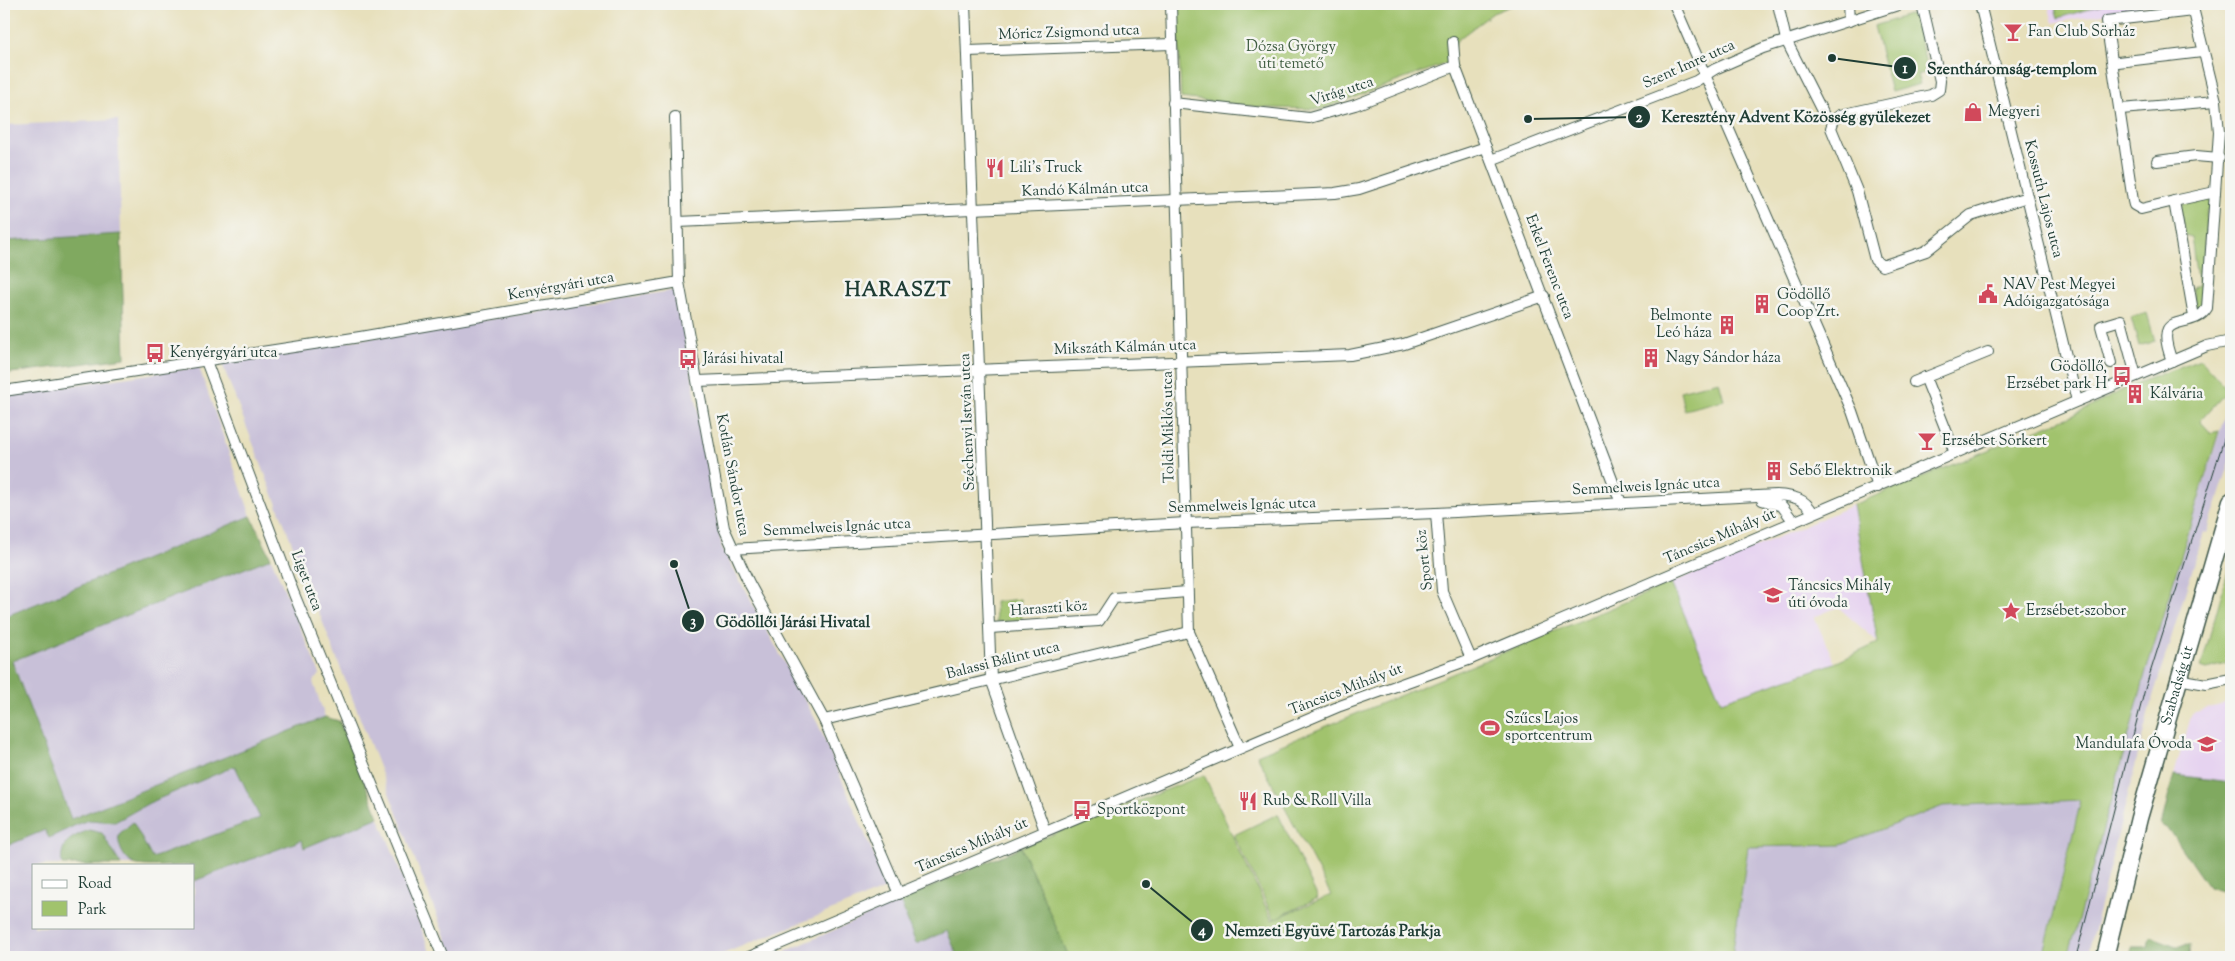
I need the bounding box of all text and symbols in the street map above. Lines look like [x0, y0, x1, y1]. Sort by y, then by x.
street label: Móricz Zsigmond utca [998, 20, 1140, 46]
bar icon: Fan Club Sörház [2002, 21, 2024, 43]
place label: Fan Club Sörház [2028, 22, 2136, 43]
street label: Szent Imre utca [1639, 35, 1739, 95]
park label: Dózsa György úti temető [1246, 37, 1336, 75]
callout: Szentháromság-templom [1892, 53, 2107, 84]
text: 1 [1902, 59, 1908, 80]
text: Szentháromság-templom [1927, 59, 2098, 82]
street label: Virág utca [1308, 72, 1377, 112]
callout: Keresztény Advent Közösség gyülekezet [1626, 101, 1941, 132]
shop icon: Megyeri [1962, 101, 1984, 123]
place label: Megyeri [1988, 102, 2040, 123]
text: Keresztény Advent Közösség gyülekezet [1661, 107, 1931, 130]
text: 2 [1635, 108, 1643, 129]
street label: Kossuth Lajos utca [2018, 138, 2068, 260]
restaurant icon: Lili's Truck [984, 157, 1006, 179]
place label: Lili's Truck [1010, 158, 1083, 179]
street label: Kandó Kálmán utca [1021, 177, 1149, 203]
street label: Erkel Ferenc utca [1519, 212, 1579, 322]
street label: Kenyérgyári utca [506, 267, 616, 307]
place label: NAV Pest Megyei Adóigazgatósága [2003, 275, 2115, 313]
district label: HARASZT [845, 277, 951, 306]
public building icon: NAV Pest Megyei Adóigazgatósága [1977, 283, 1999, 305]
place label: Gödöllő Coop Zrt. [1777, 285, 1839, 323]
building icon: Gödöllő Coop Zrt. [1751, 293, 1773, 315]
place label: Belmonte Leó háza [1650, 306, 1712, 344]
building icon: Belmonte Leó háza [1716, 314, 1738, 336]
street label: Mikszáth Kálmán utca [1053, 335, 1197, 361]
bus stop icon: Kenyérgyári utca [144, 342, 166, 364]
place label: Kenyérgyári utca [170, 343, 278, 364]
building icon: Nagy Sándor háza [1640, 347, 1662, 369]
bus stop icon: Járási hivatal [677, 348, 699, 370]
place label: Nagy Sándor háza [1666, 348, 1781, 369]
place label: Járási hivatal [702, 349, 784, 370]
street label: Széchenyi István utca [955, 353, 981, 491]
place label: Gödöllő, Erzsébet park H [2007, 357, 2107, 395]
bus stop icon: Gödöllő, Erzsébet park H [2111, 365, 2133, 387]
street label: Toldi Miklós utca [1158, 371, 1180, 483]
building icon: Kálvária [2124, 383, 2146, 405]
place label: Kálvária [2150, 384, 2203, 405]
street label: Kotlán Sándor utca [710, 412, 754, 538]
bar icon: Erzsébet Sörkert [1916, 430, 1938, 452]
place label: Erzsébet Sörkert [1942, 431, 2047, 452]
building icon: Sebő Elektronik [1763, 460, 1785, 482]
place label: Sebő Elektronik [1789, 461, 1893, 482]
street label: Semmelweis Ignác utca [1572, 473, 1720, 501]
street label: Semmelweis Ignác utca [1168, 493, 1316, 519]
street label: Táncsics Mihály út [1661, 504, 1779, 570]
street label: Semmelweis Ignác utca [763, 514, 911, 542]
street label: Sport köz [1411, 528, 1439, 592]
street label: Liget utca [285, 548, 327, 614]
place label: Táncsics Mihály úti óvoda [1788, 576, 1891, 614]
school or university icon: Táncsics Mihály úti óvoda [1762, 584, 1784, 606]
street label: Haraszti köz [1010, 596, 1088, 622]
place icon: Erzsébet-szobor [2000, 600, 2022, 622]
place label: Erzsébet-szobor [2026, 601, 2126, 622]
callout: Gödöllői Járási Hivatal [681, 606, 880, 637]
text: 3 [690, 612, 696, 633]
text: Gödöllői Járási Hivatal [716, 612, 871, 635]
street label: Balassi Bálint utca [944, 637, 1062, 685]
street label: Szabadság út [2156, 643, 2199, 728]
street label: Táncsics Mihály út [1286, 659, 1406, 721]
place label: Szűcs Lajos sportcentrum [1505, 709, 1593, 747]
sports icon: Szűcs Lajos sportcentrum [1479, 717, 1501, 739]
place label: Mandulafa Óvoda [2075, 732, 2192, 755]
school or university icon: Mandulafa Óvoda [2196, 733, 2218, 755]
restaurant icon: Rub & Roll Villa [1237, 790, 1259, 812]
place label: Rub & Roll Villa [1263, 791, 1372, 812]
bus stop icon: Sportközpont [1071, 799, 1093, 821]
place label: Sportközpont [1097, 800, 1185, 821]
street label: Táncsics Mihály út [913, 813, 1031, 879]
legend [32, 864, 195, 928]
text: Road [78, 874, 112, 895]
text: Park [78, 900, 107, 921]
callout: Nemzeti Együvé Tartozás Parkja [1190, 914, 1451, 945]
text: 4 [1197, 921, 1206, 942]
text: Nemzeti Együvé Tartozás Parkja [1225, 921, 1442, 944]

